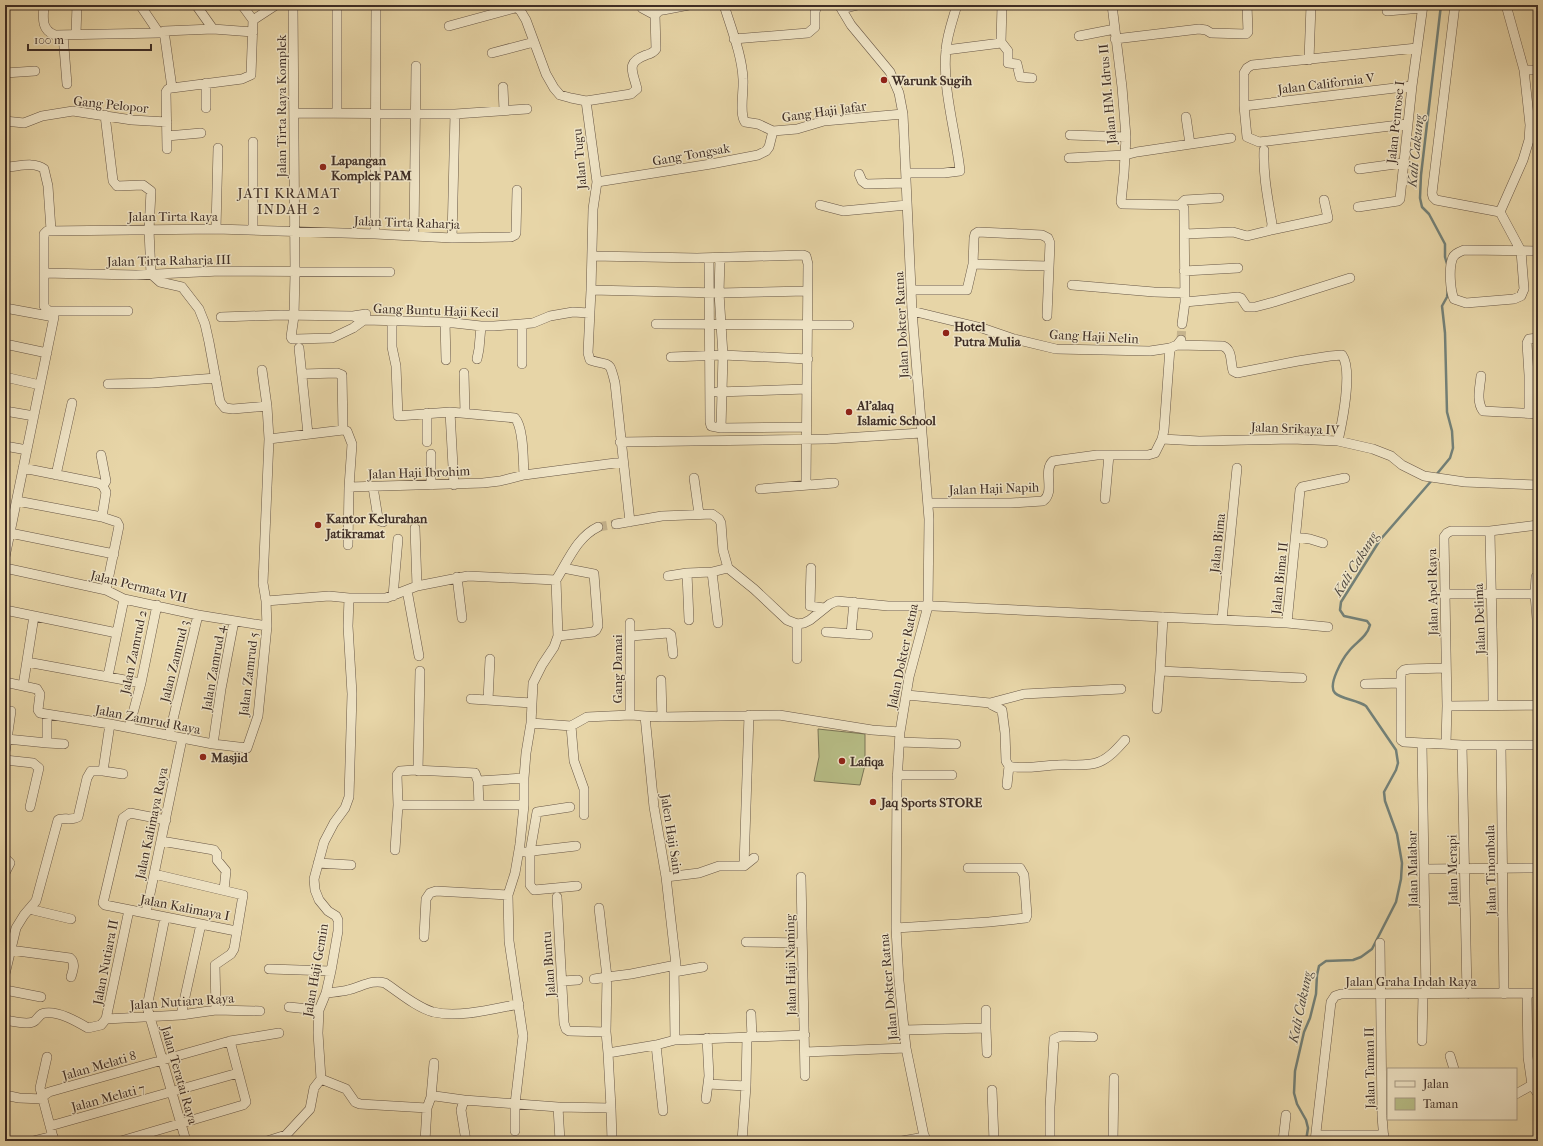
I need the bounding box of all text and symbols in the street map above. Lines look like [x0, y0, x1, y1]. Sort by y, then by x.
scale bar [28, 26, 151, 52]
text: 100 m [34, 33, 64, 47]
street label: Jalan Tirta Raya Komplek [274, 34, 289, 179]
street label: Jalan HM. Idrus II [1096, 43, 1119, 146]
street label: Jalan California V [1276, 70, 1376, 97]
place label: Warunk Sugih [891, 73, 973, 89]
marker: Warunk Sugih [879, 75, 889, 85]
street label: Jalan Penrose I [1384, 80, 1407, 165]
street label: Gang Pelopor [73, 93, 150, 116]
street label: Gang Haji Jafar [781, 98, 868, 125]
water label: Kali Cakung [1403, 113, 1428, 189]
street label: Jalan Tugu [569, 127, 590, 191]
street label: Gang Tongsak [651, 140, 731, 169]
place label: Lapangan Komplek PAM [331, 153, 412, 184]
marker: Lapangan Komplek PAM [318, 162, 328, 172]
district label: JATI KRAMAT INDAH 2 [236, 185, 341, 218]
street label: Jalan Tirta Raya [127, 209, 219, 224]
street label: Jalan Tirta Raharja [353, 213, 461, 232]
street label: Jalan Tirta Raharja III [106, 252, 231, 269]
street label: Jalan Dokter Ratna [891, 270, 912, 380]
street label: Gang Buntu Haji Kecil [373, 301, 499, 320]
place label: Hotel Putra Mulia [954, 319, 1022, 349]
street label: Gang Haji Nelin [1049, 327, 1140, 346]
marker: Hotel Putra Mulia [941, 328, 951, 338]
place label: Al'alaq Islamic School [856, 398, 936, 428]
marker: Al'alaq Islamic School [844, 407, 854, 417]
street label: Jalan Srikaya IV [1250, 419, 1340, 438]
street label: Jalan Haji Ibrohim [367, 463, 471, 482]
street label: Jalan Haji Napih [948, 479, 1040, 498]
place label: Kantor Kelurahan Jatikramat [324, 511, 428, 542]
street label: Jalan Bima [1207, 512, 1228, 575]
marker: Kantor Kelurahan Jatikramat [313, 520, 323, 530]
water label: Kali Cakung [1328, 528, 1382, 601]
street label: Jalan Bima II [1268, 541, 1291, 616]
street label: Jalan Apel Raya [1424, 547, 1441, 637]
street label: Jalan Permata VII [88, 567, 189, 606]
street label: Jalan Delima [1471, 582, 1488, 656]
street label: Jalan Dokter Ratna [884, 601, 921, 711]
street label: Jalan Zamrud 2 [117, 608, 150, 697]
street label: Jalan Zamrud 3 [157, 618, 192, 705]
street label: Jalan Zamrud 4 [198, 624, 228, 713]
street label: Jalan Zamrud 5 [236, 631, 261, 718]
street label: Gang Damai [610, 634, 625, 704]
street label: Jalan Zamrud Raya [93, 702, 203, 737]
place label: Masjid [210, 750, 249, 765]
marker: Masjid [198, 752, 208, 762]
place label: Lafiqa [850, 754, 885, 770]
marker: Lafiqa [837, 756, 847, 766]
street label: Jalan Kalimaya Raya [132, 765, 171, 881]
street label: Jalen Haji Sain [658, 792, 685, 876]
place label: Jaq Sports STORE [879, 795, 982, 811]
marker: Jaq Sports STORE [868, 797, 878, 807]
street label: Jalan Tinombala [1482, 824, 1499, 916]
street label: Jalan Malabar [1404, 830, 1421, 908]
street label: Jalan Merapi [1444, 834, 1461, 907]
street label: Jalan Kalimaya I [138, 891, 231, 924]
street label: Jalan Haji Naming [782, 913, 799, 1017]
street label: Jalan Nutiara II [90, 918, 121, 1007]
street label: Jalan Haji Gemin [300, 922, 331, 1019]
street label: Jalan Buntu [539, 930, 558, 998]
street label: Jalan Dokter Ratna [876, 932, 901, 1042]
water label: Kali Cakung [1284, 969, 1317, 1046]
street label: Jalan Graha Indah Raya [1344, 974, 1478, 989]
street label: Jalan Nutiara Raya [128, 990, 236, 1013]
street label: Jalan Teratai Raya [158, 1023, 201, 1127]
street label: Jalan Taman II [1361, 1027, 1378, 1110]
street label: Jalan Melati 8 [60, 1048, 138, 1083]
legend [1387, 1068, 1517, 1120]
text: Jalan [1422, 1077, 1449, 1091]
street label: Jalan Melati 7 [69, 1080, 147, 1115]
text: Taman [1423, 1097, 1458, 1111]

